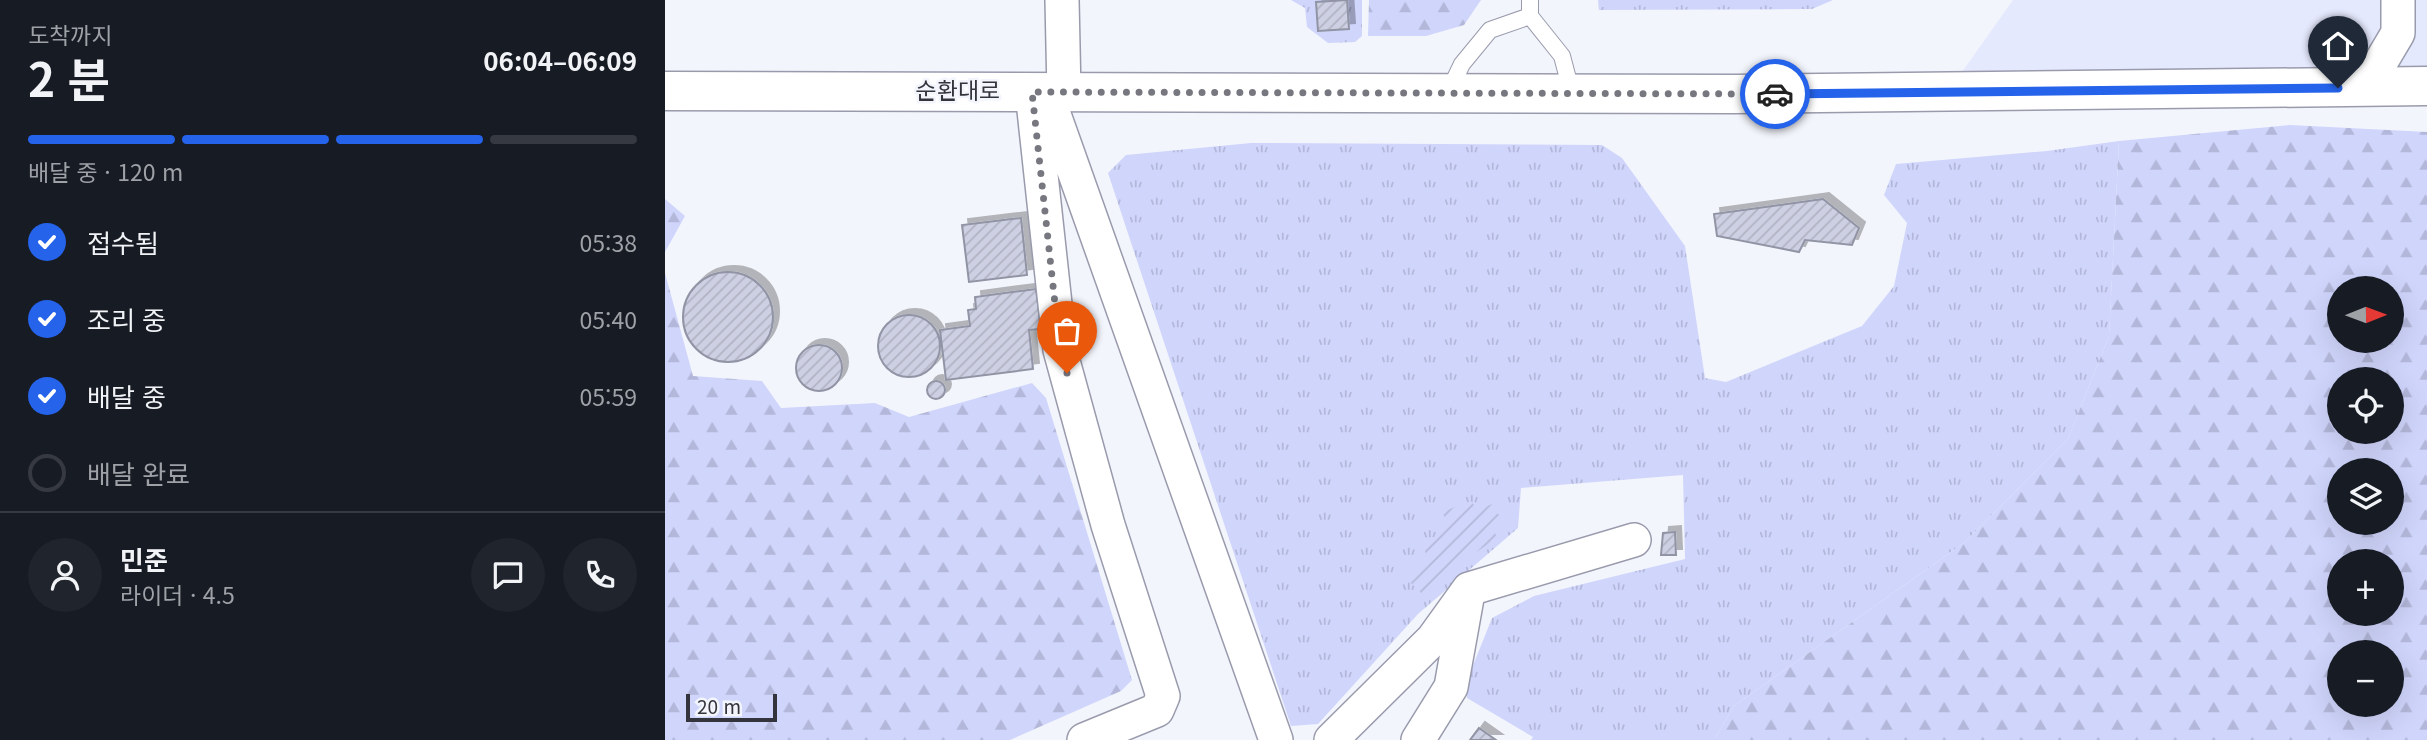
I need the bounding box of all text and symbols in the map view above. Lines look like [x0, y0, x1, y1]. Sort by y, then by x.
pin [2308, 16, 2368, 88]
text: 도착까지 [28, 17, 113, 51]
icon: home [2319, 27, 2357, 65]
text: 06:04–06:09 [483, 41, 637, 78]
text: 2 분 [28, 44, 110, 110]
courier [1740, 59, 1810, 129]
street label: 순환대로 [916, 72, 1000, 106]
icon: car [1756, 75, 1794, 113]
text: 배달 중 · 120 m [28, 154, 183, 188]
icon: check [28, 223, 66, 261]
text: 접수됨 [87, 223, 159, 260]
text: 05:38 [580, 225, 637, 259]
north arrow [2327, 276, 2405, 354]
map controls [2327, 276, 2404, 717]
icon: check [28, 300, 66, 338]
text: 조리 중 [87, 300, 166, 337]
pin [1037, 301, 1097, 373]
text: 05:40 [580, 302, 637, 336]
icon: bag [1048, 312, 1086, 350]
button: locate [2327, 367, 2404, 444]
icon: check [28, 377, 66, 415]
text: 배달 중 [87, 377, 166, 414]
text: 05:59 [580, 379, 637, 413]
text: 배달 완료 [87, 454, 190, 491]
button: layers [2327, 458, 2404, 535]
button: person [28, 538, 102, 612]
button: chat [471, 538, 545, 612]
button: phone [563, 538, 637, 612]
text: 민준 [120, 540, 168, 577]
button: + [2327, 549, 2404, 626]
text: 라이더 · 4.5 [120, 577, 235, 611]
button: − [2327, 640, 2404, 717]
scale bar [686, 691, 777, 723]
text: 20 m [697, 692, 741, 719]

